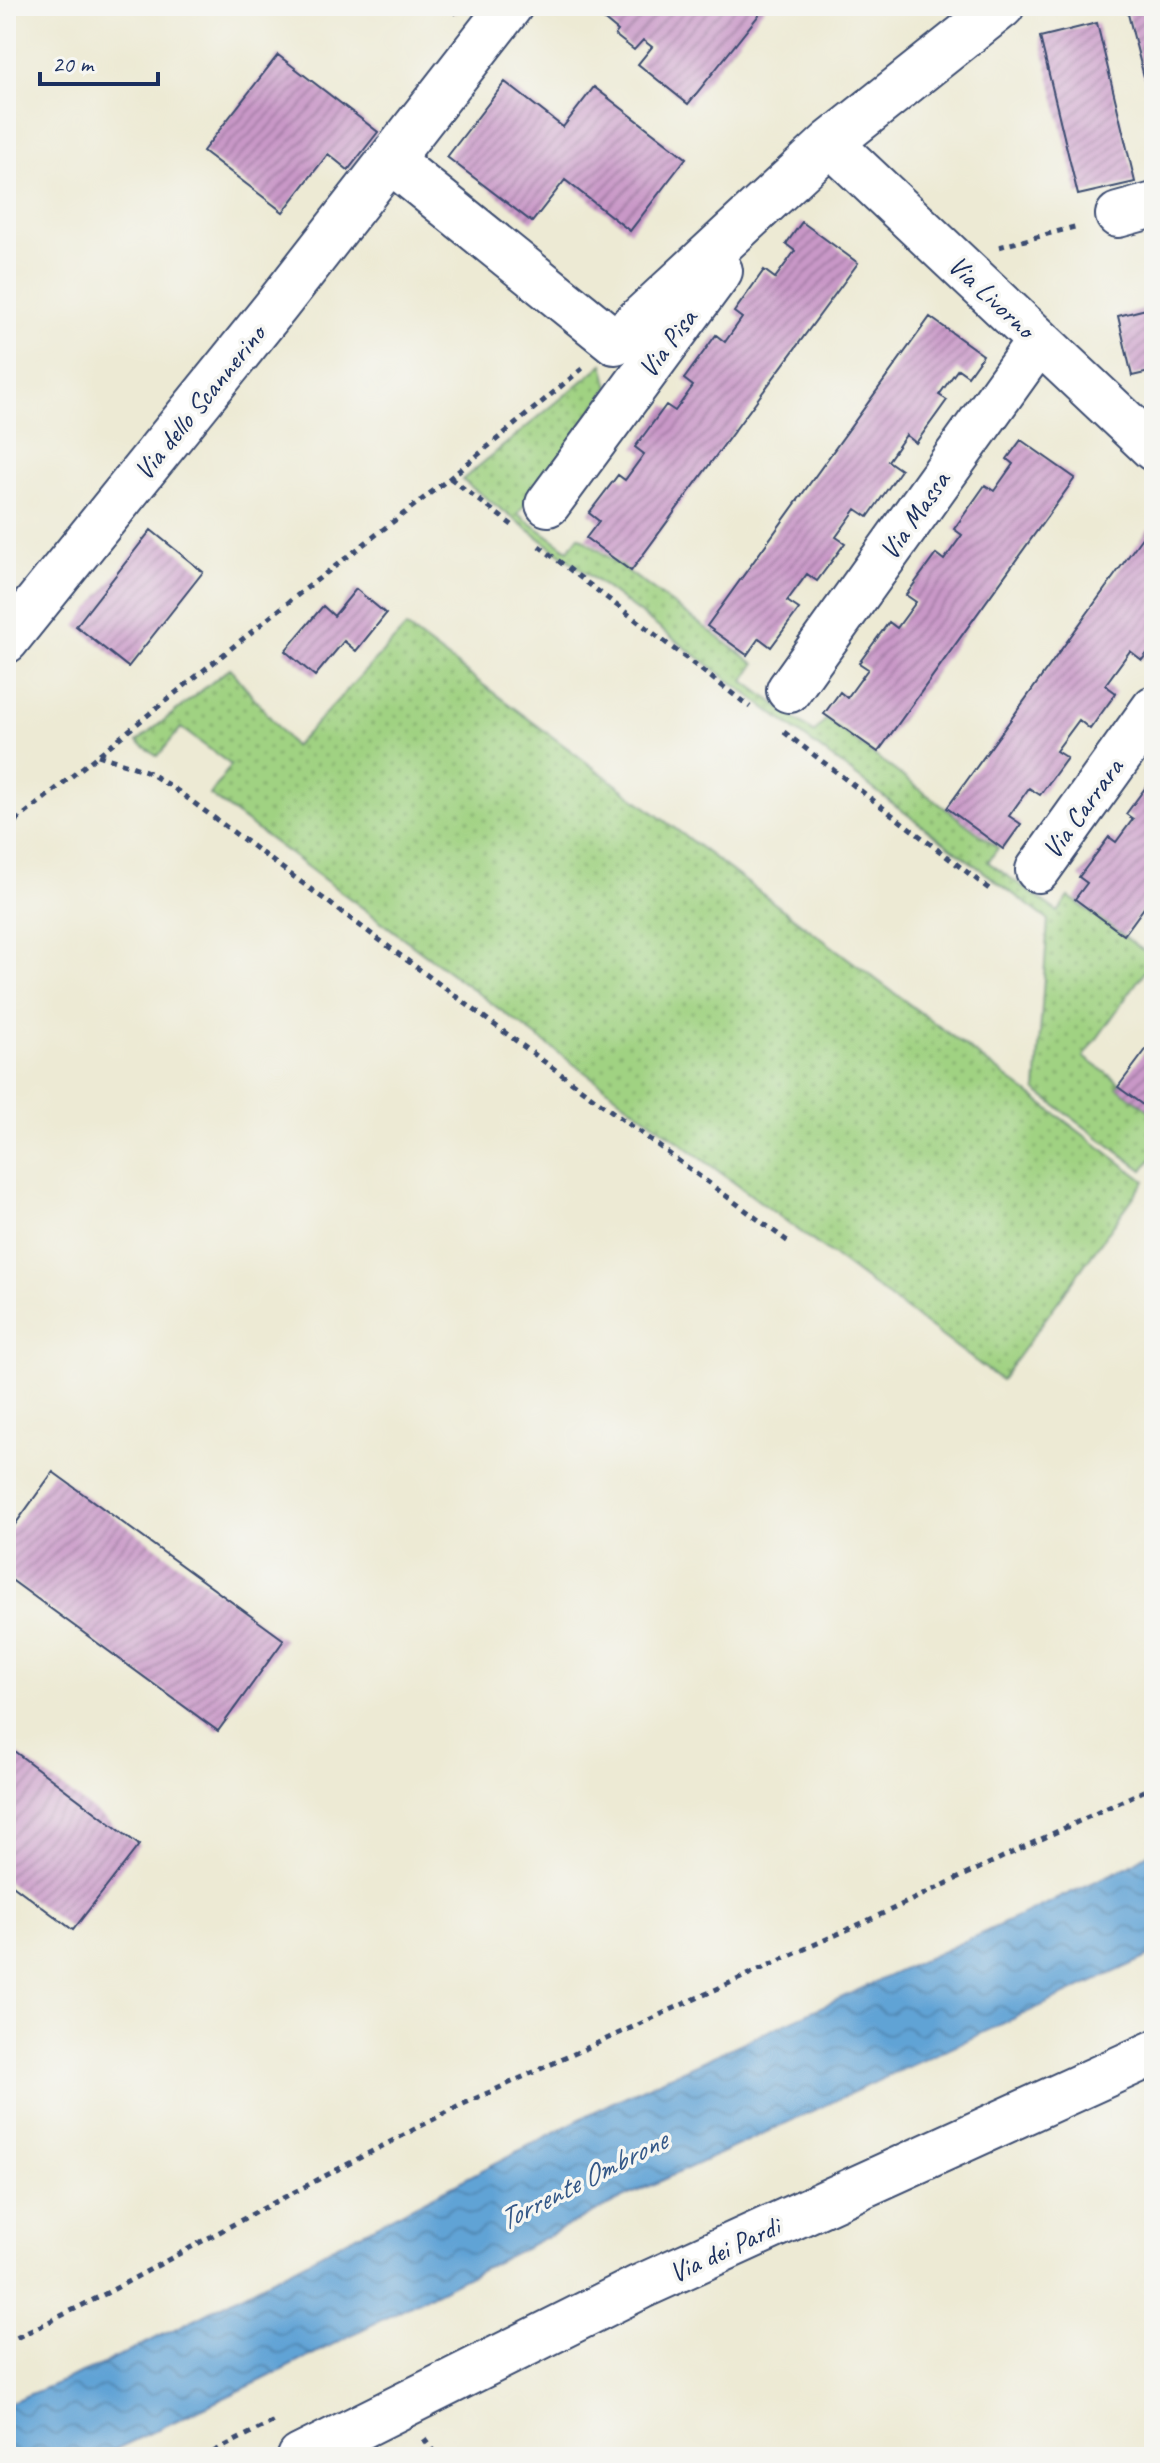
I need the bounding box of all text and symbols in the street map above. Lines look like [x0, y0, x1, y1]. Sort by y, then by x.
scale bar [40, 36, 158, 86]
text: 20 m [52, 49, 95, 79]
street label: Via Livorno [941, 247, 1045, 347]
street label: Via Pisa [630, 301, 706, 385]
street label: Via dello Scannerino [126, 315, 275, 487]
street label: Via Massa [871, 463, 958, 566]
street label: Via Carrara [1034, 750, 1132, 865]
water label: Torrente Ombrone [491, 2119, 677, 2239]
street label: Via dei Pardi [663, 2207, 789, 2290]

